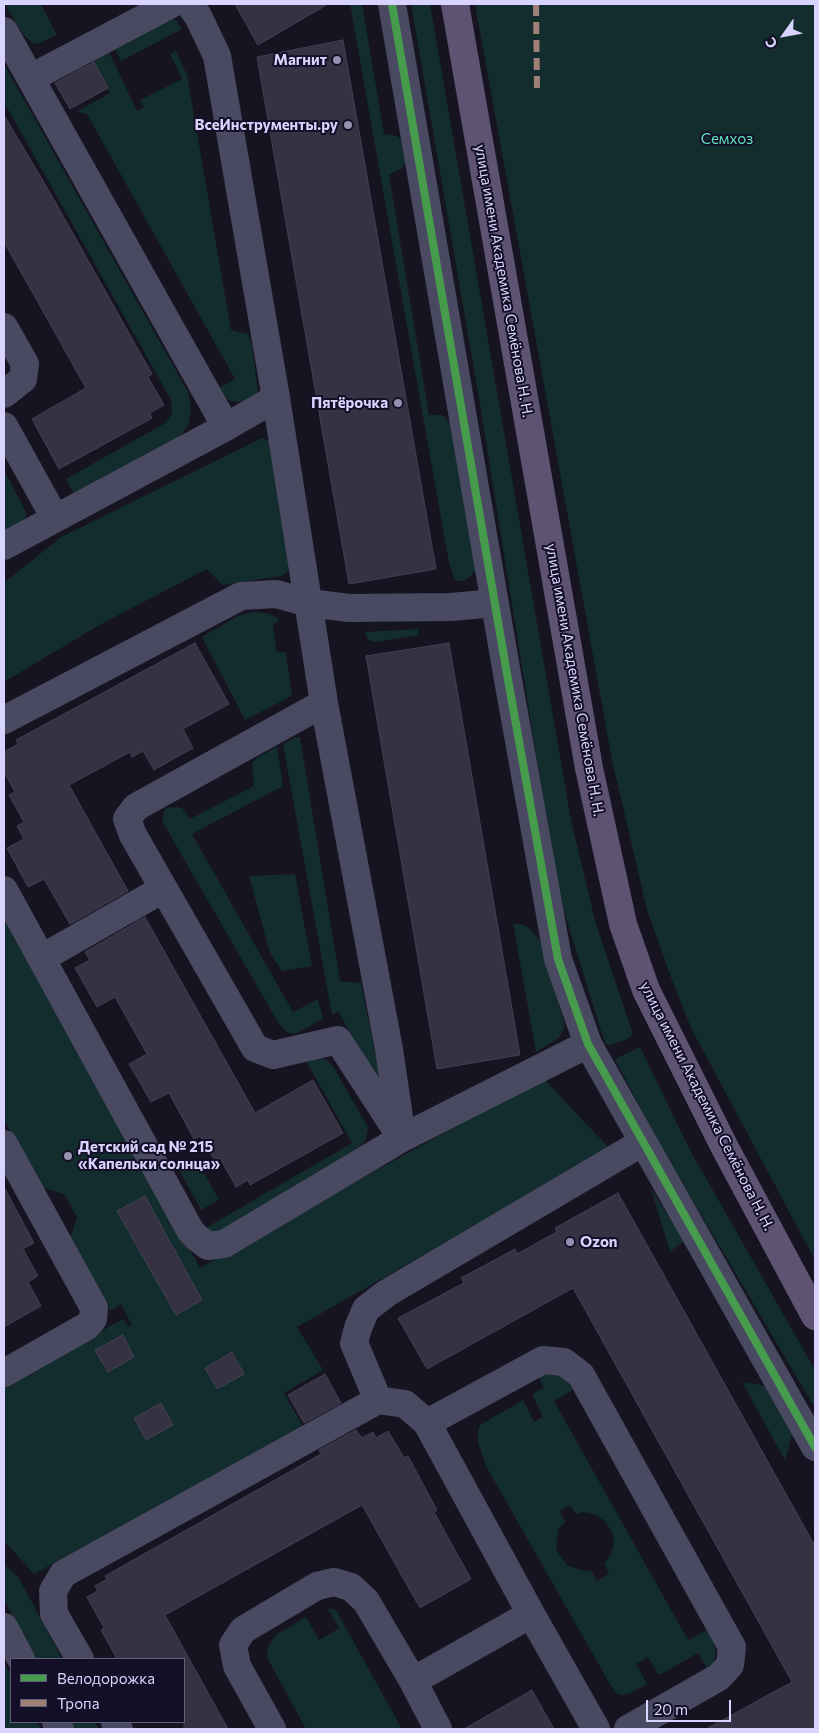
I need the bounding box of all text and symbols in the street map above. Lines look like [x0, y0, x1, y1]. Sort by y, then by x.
north arrow [759, 10, 809, 60]
text: С [761, 35, 781, 52]
place label: Магнит [274, 51, 327, 69]
marker: Магнит [331, 54, 343, 66]
place label: ВсеИнструменты.ру [194, 116, 338, 134]
marker: ВсеИнструменты.ру [342, 119, 354, 131]
park label: Семхоз [701, 130, 753, 148]
street label: улица имени Академика Семёнова Н. Н. [471, 143, 537, 419]
place label: Пятёрочка [311, 394, 388, 412]
marker: Пятёрочка [392, 397, 404, 409]
street label: улица имени Академика Семёнова Н. Н. [542, 542, 608, 818]
street label: улица имени Академика Семёнова Н. Н. [636, 978, 778, 1234]
place label: Детский сад № 215 «Капельки солнца» [78, 1138, 220, 1173]
marker: Детский сад № 215 «Капельки солнца» [62, 1150, 74, 1162]
place label: Ozon [580, 1233, 618, 1251]
marker: Ozon [564, 1236, 576, 1248]
legend [10, 1658, 185, 1723]
text: Велодорожка [57, 1669, 155, 1687]
scale bar [649, 1690, 734, 1722]
text: Тропа [57, 1694, 99, 1712]
text: 20 m [654, 1700, 688, 1718]

